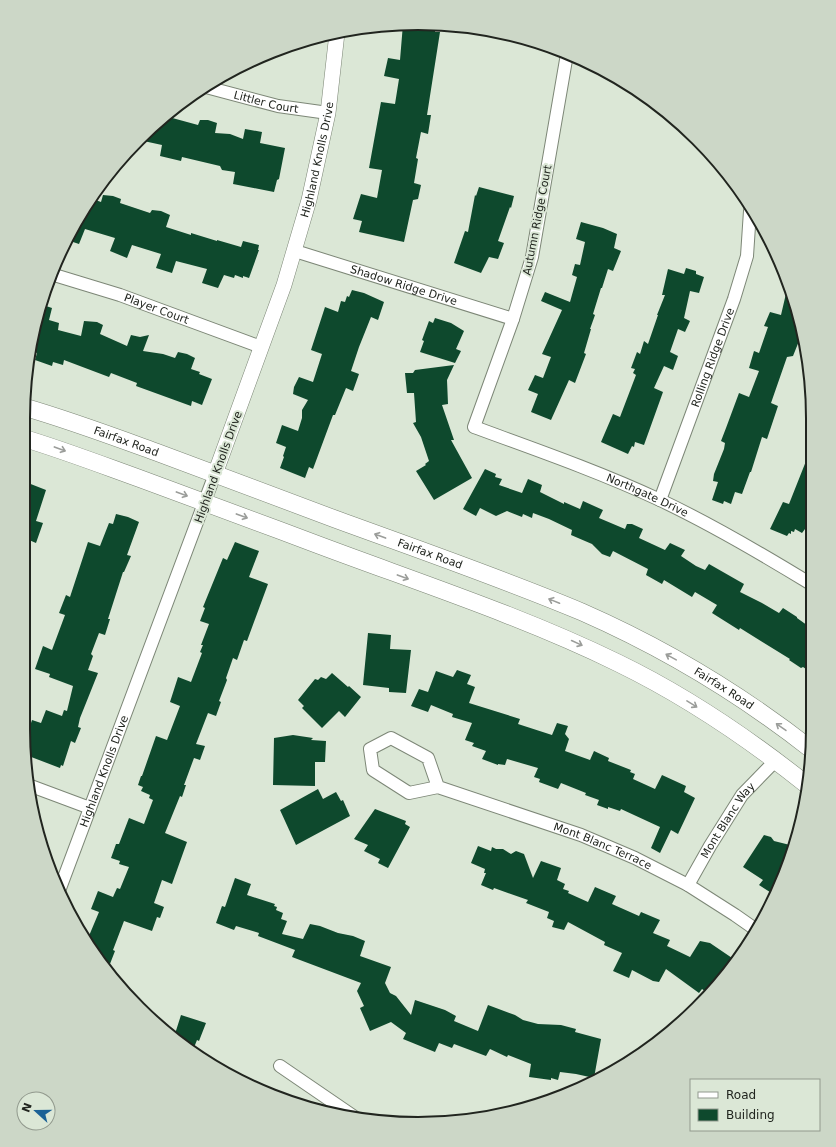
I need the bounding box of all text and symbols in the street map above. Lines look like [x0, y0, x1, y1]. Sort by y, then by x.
street label: Littler Court [232, 89, 300, 116]
street label: Highland Knolls Drive [298, 101, 336, 219]
street label: Autumn Ridge Court [520, 163, 555, 276]
street label: Shadow Ridge Drive [349, 263, 459, 308]
street label: Player Court [122, 291, 191, 327]
street label: Rolling Ridge Drive [689, 306, 737, 409]
street label: Highland Knolls Drive [192, 409, 245, 525]
street label: Fairfax Road [92, 424, 160, 459]
one-way arrow [54, 446, 66, 454]
street label: Northgate Drive [604, 471, 691, 520]
one-way arrow [176, 491, 188, 499]
one-way arrow [236, 513, 248, 521]
one-way arrow [375, 531, 387, 539]
street label: Fairfax Road [396, 536, 464, 572]
one-way arrow [397, 573, 409, 581]
one-way arrow [549, 597, 561, 605]
one-way arrow [570, 640, 582, 647]
one-way arrow [665, 653, 677, 661]
street label: Fairfax Road [692, 665, 756, 712]
one-way arrow [686, 700, 698, 708]
street label: Highland Knolls Drive [78, 713, 131, 829]
one-way arrow [776, 723, 787, 731]
street label: Mont Blanc Way [698, 780, 758, 861]
street label: Mont Blanc Terrace [552, 820, 654, 873]
legend [690, 1079, 820, 1131]
text: Road [726, 1088, 756, 1102]
north arrow [16, 1091, 56, 1131]
text: N [19, 1101, 35, 1114]
text: Building [726, 1108, 775, 1122]

